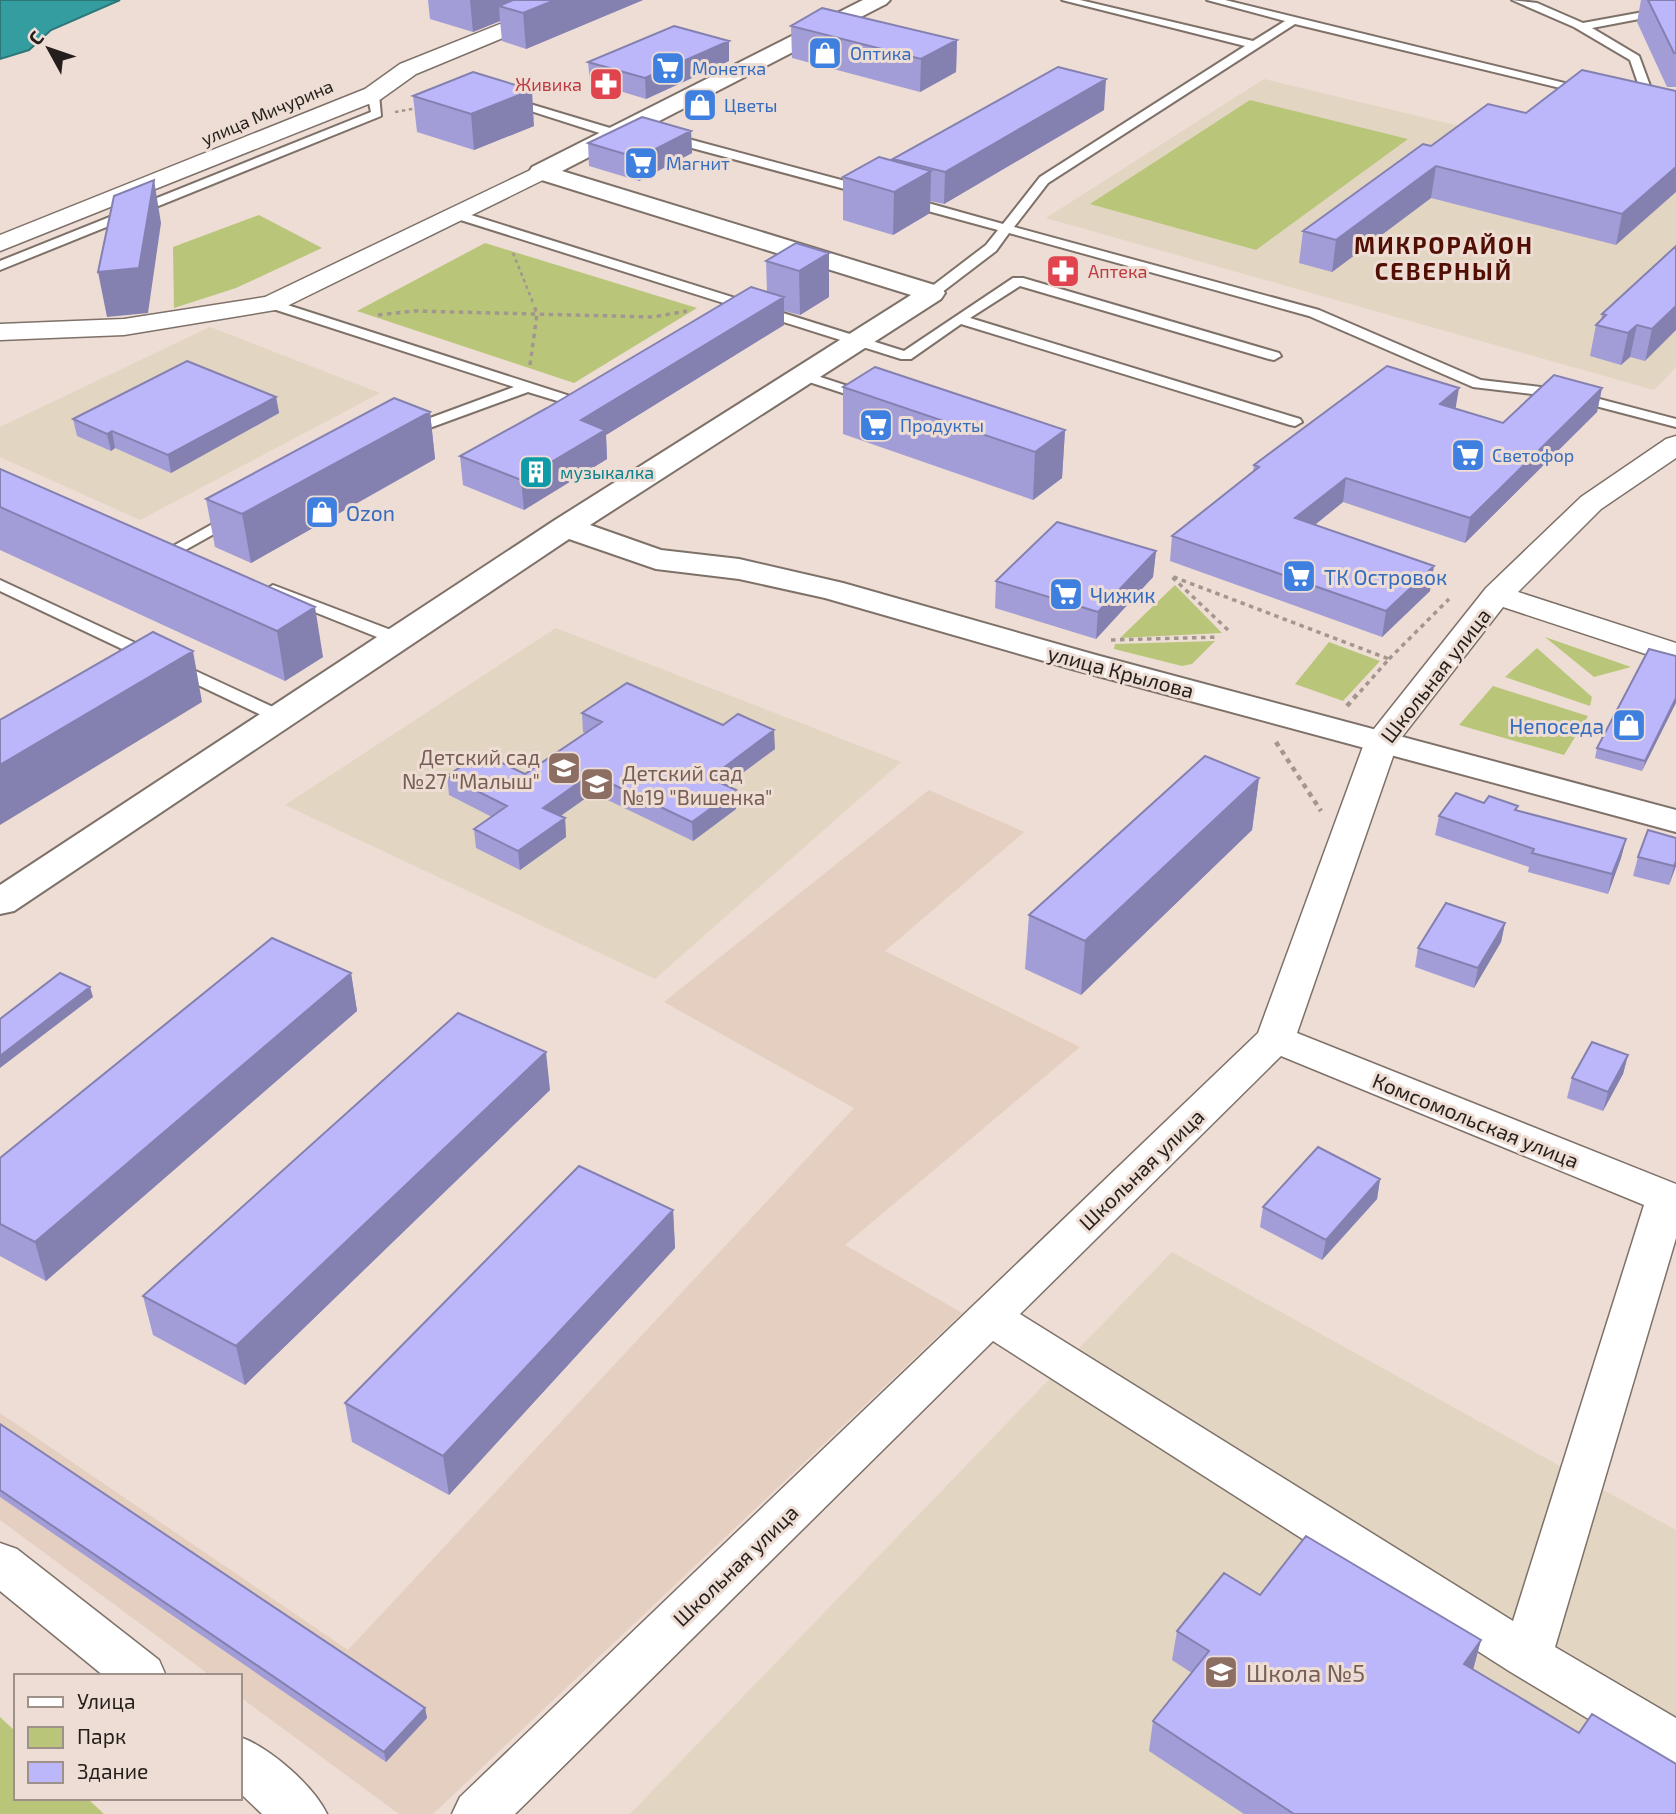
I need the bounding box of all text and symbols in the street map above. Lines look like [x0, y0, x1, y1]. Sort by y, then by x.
north arrow [14, 14, 84, 84]
text: С [23, 26, 48, 49]
shop icon: Оптика [806, 34, 844, 72]
place label: Оптика [850, 42, 911, 64]
supermarket icon: Монетка [649, 49, 687, 87]
place label: Монетка [692, 57, 766, 79]
pharmacy icon: Живика [587, 65, 625, 103]
place label: Живика [515, 73, 582, 95]
street label: улица Мичурина [198, 74, 336, 150]
shop icon: Цветы [681, 86, 719, 124]
place label: Цветы [724, 94, 778, 116]
supermarket icon: Магнит [622, 144, 660, 182]
place label: Магнит [666, 152, 730, 174]
district label: МИКРОРАЙОН СЕВЕРНЫЙ [1354, 231, 1534, 285]
pharmacy icon: Аптека [1044, 252, 1082, 290]
place label: Аптека [1088, 260, 1148, 282]
supermarket icon: Продукты [857, 406, 895, 444]
place label: Продукты [900, 414, 984, 436]
supermarket icon: Светофор [1449, 436, 1487, 474]
place label: Светофор [1492, 444, 1574, 466]
building icon: музыкалка [517, 453, 555, 491]
place label: музыкалка [560, 461, 654, 483]
shop icon: Ozon [303, 493, 341, 531]
place label: Ozon [346, 500, 395, 525]
supermarket icon: ТК Островок [1280, 557, 1318, 595]
place label: ТК Островок [1324, 564, 1447, 589]
supermarket icon: Чижик [1047, 575, 1085, 613]
place label: Чижик [1090, 582, 1156, 607]
street label: Школьная улица [1375, 603, 1496, 748]
street label: улица Крылова [1045, 639, 1197, 703]
shop icon: Непоседа [1610, 706, 1648, 744]
place label: Непоседа [1509, 713, 1604, 738]
place label: Детский сад №27 "Малыш" [402, 744, 540, 793]
school or university icon: Детский сад №27 "Малыш" [545, 749, 583, 787]
place label: Детский сад №19 "Вишенка" [622, 760, 773, 809]
school or university icon: Детский сад №19 "Вишенка" [578, 765, 616, 803]
street label: Комсомольская улица [1369, 1067, 1583, 1174]
street label: Школьная улица [1073, 1103, 1209, 1236]
street label: Школьная улица [667, 1499, 803, 1632]
school or university icon: Школа №5 [1202, 1653, 1240, 1691]
place label: Школа №5 [1246, 1658, 1365, 1687]
legend [14, 1674, 242, 1800]
text: Улица [77, 1688, 136, 1713]
text: Парк [77, 1723, 126, 1748]
text: Здание [77, 1758, 148, 1783]

